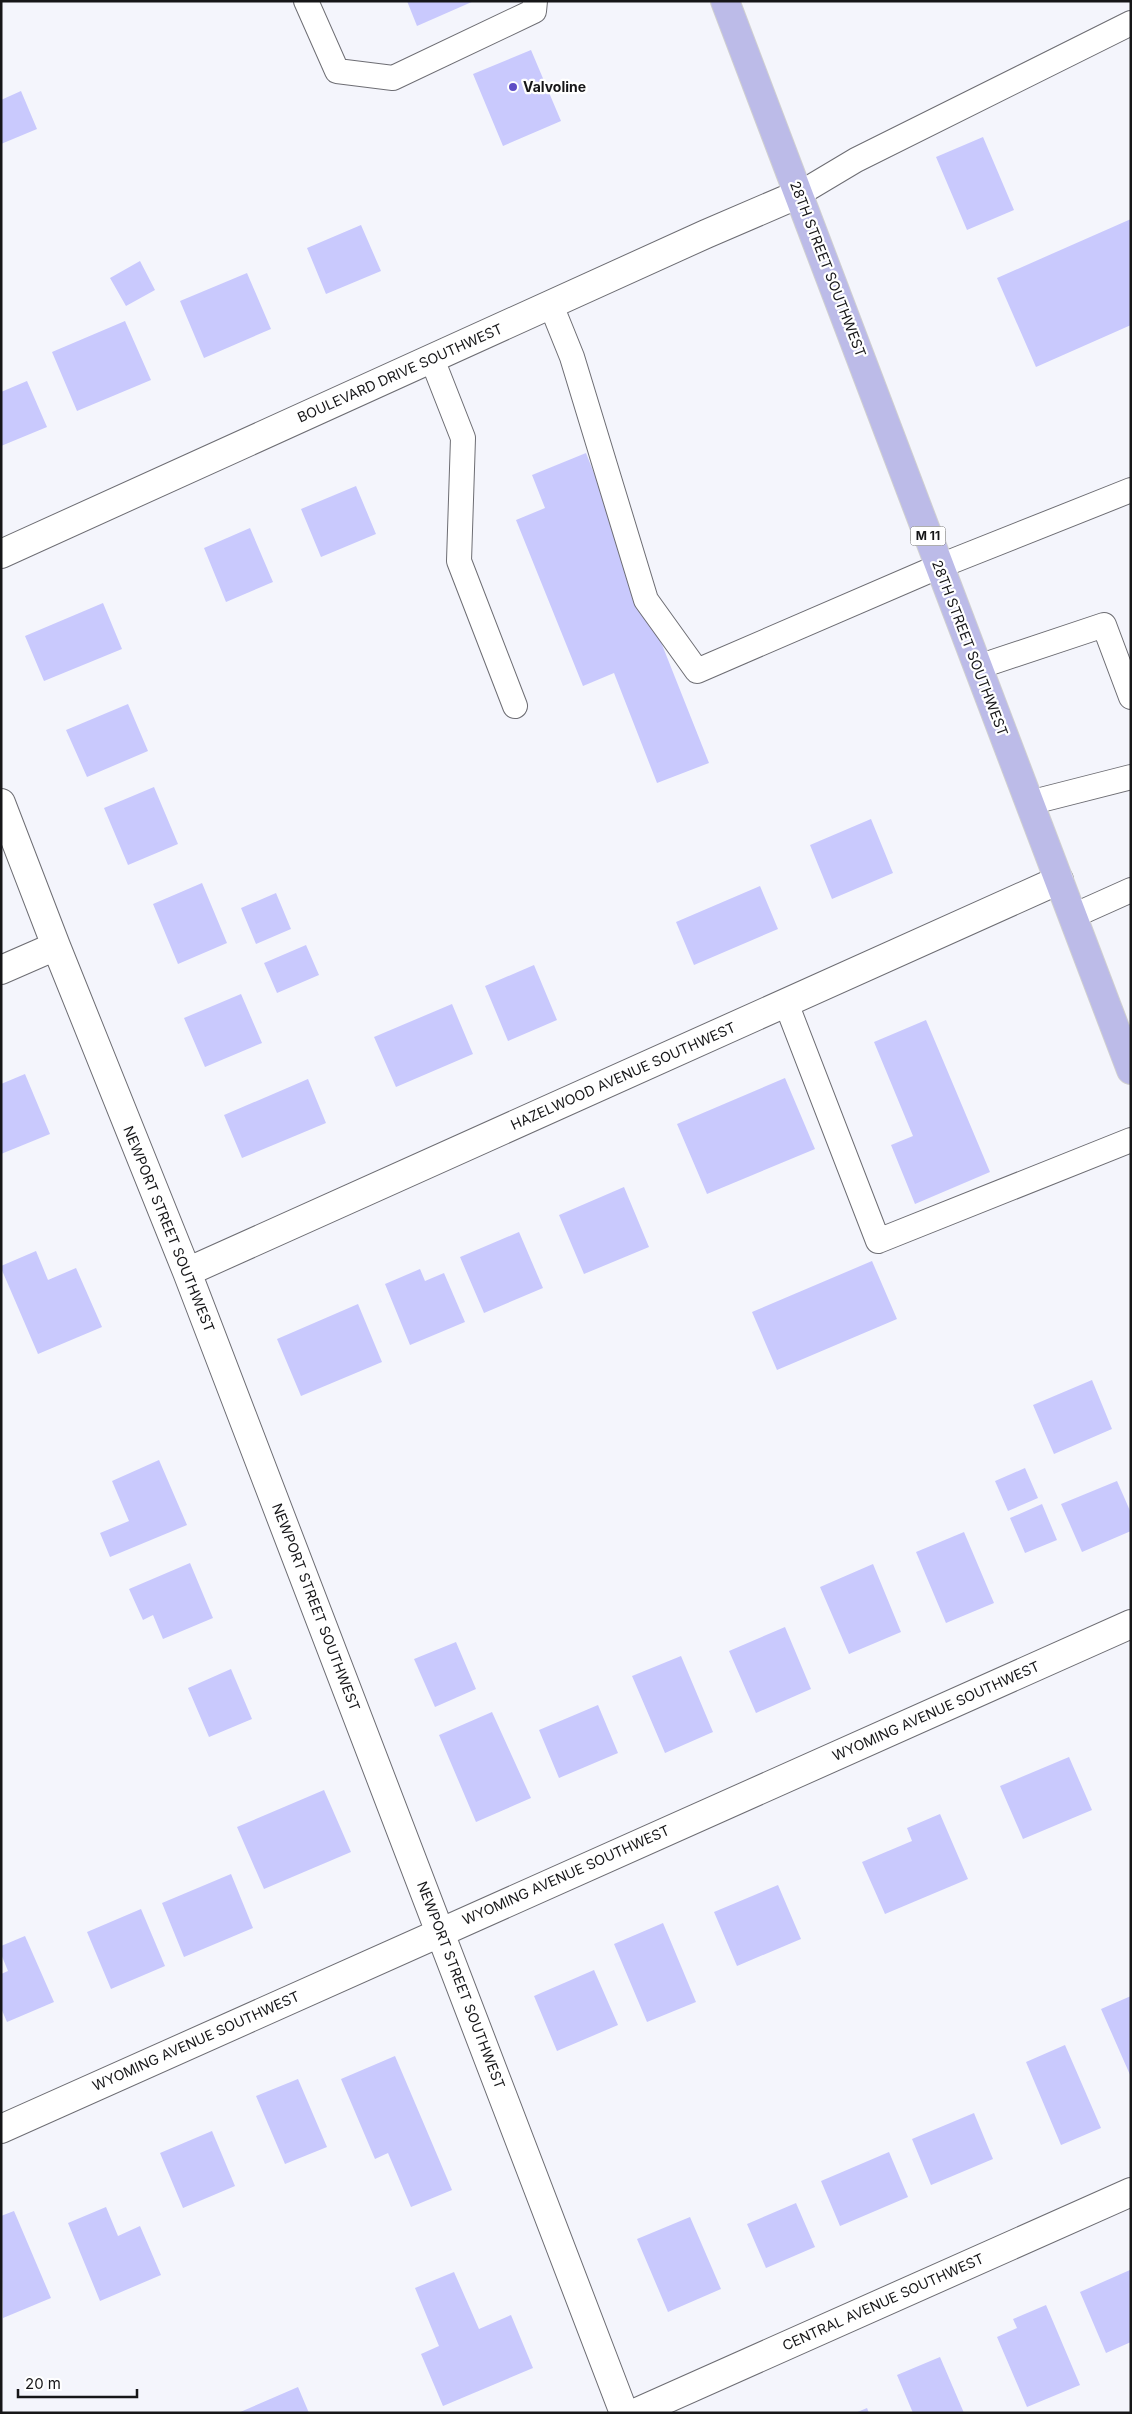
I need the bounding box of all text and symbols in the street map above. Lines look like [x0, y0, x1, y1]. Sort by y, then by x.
place label: Valvoline [523, 78, 586, 95]
marker: Valvoline [507, 81, 519, 93]
street label: 28TH STREET SOUTHWEST [787, 178, 870, 359]
street label: BOULEVARD DRIVE SOUTHWEST [295, 319, 505, 426]
road number: M 11 [910, 526, 946, 546]
street label: 28TH STREET SOUTHWEST [929, 557, 1012, 738]
street label: HAZELWOOD AVENUE SOUTHWEST [508, 1018, 738, 1133]
street label: NEWPORT STREET SOUTHWEST [120, 1123, 219, 1334]
street label: NEWPORT STREET SOUTHWEST [269, 1501, 364, 1713]
street label: WYOMING AVENUE SOUTHWEST [830, 1657, 1042, 1764]
street label: WYOMING AVENUE SOUTHWEST [460, 1821, 672, 1928]
street label: NEWPORT STREET SOUTHWEST [414, 1879, 509, 2091]
street label: WYOMING AVENUE SOUTHWEST [90, 1987, 302, 2094]
street label: CENTRAL AVENUE SOUTHWEST [779, 2249, 986, 2354]
scale bar [18, 2366, 136, 2398]
text: 20 m [25, 2374, 61, 2393]

